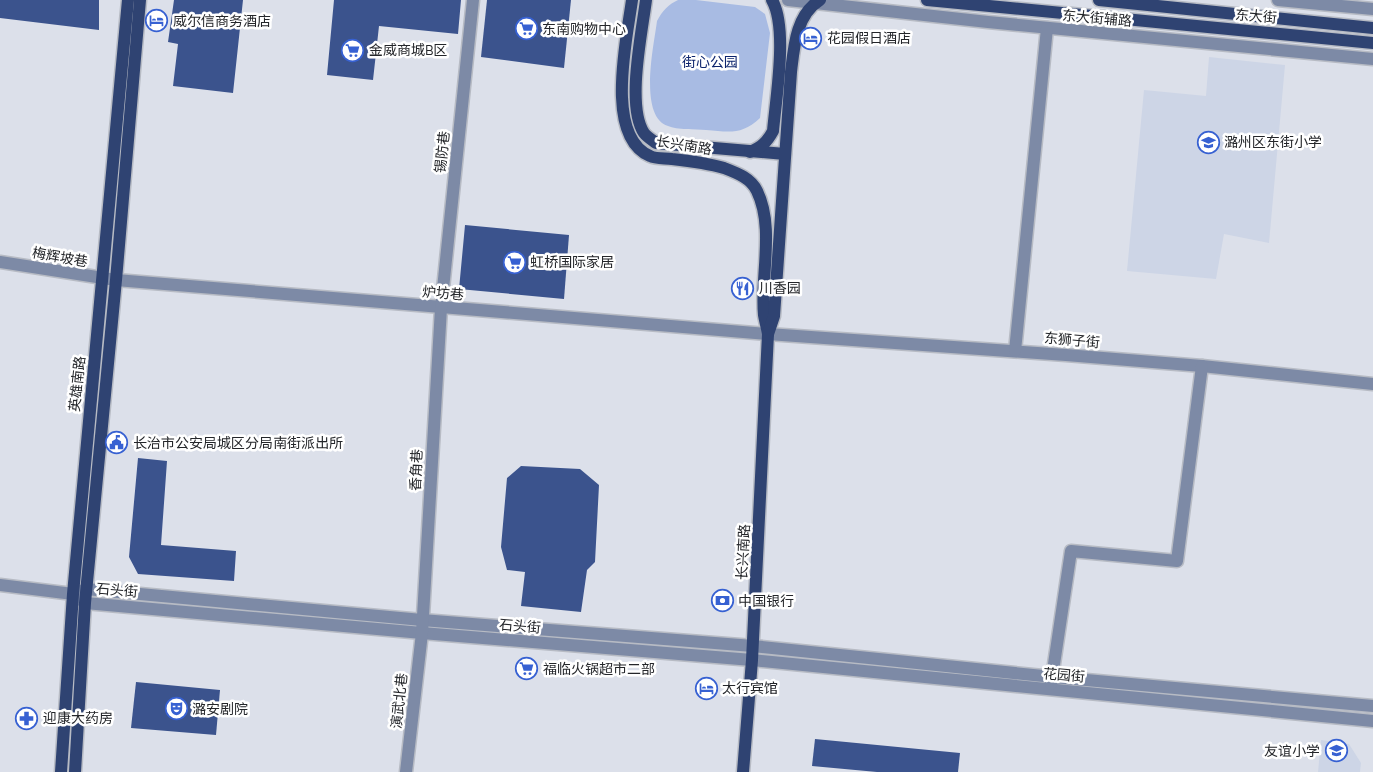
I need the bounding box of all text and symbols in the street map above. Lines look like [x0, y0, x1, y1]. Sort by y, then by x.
street label: 东大街 [1234, 3, 1278, 28]
street label: 东大街辅路 [1061, 4, 1133, 31]
hotel icon: 威尔信商务酒店 [145, 9, 169, 33]
place label: 威尔信商务酒店 [173, 10, 271, 31]
supermarket icon: 东南购物中心 [514, 17, 538, 41]
place label: 东南购物中心 [542, 18, 626, 39]
hotel icon: 花园假日酒店 [799, 26, 823, 50]
place label: 花园假日酒店 [827, 27, 911, 48]
supermarket icon: 金威商城B区 [341, 38, 365, 62]
place label: 金威商城B区 [369, 39, 448, 60]
park label: 街心公园 [682, 51, 738, 72]
street label: 锡防巷 [429, 130, 454, 174]
street label: 长兴南路 [655, 130, 713, 159]
school or university icon: 潞州区东街小学 [1196, 130, 1220, 154]
place label: 潞州区东街小学 [1224, 131, 1322, 152]
street label: 梅辉坡巷 [31, 241, 89, 272]
supermarket icon: 虹桥国际家居 [502, 250, 526, 274]
place label: 虹桥国际家居 [530, 251, 614, 272]
restaurant icon: 川香园 [731, 276, 755, 300]
place label: 川香园 [759, 277, 801, 298]
street label: 炉坊巷 [421, 280, 465, 305]
street label: 东狮子街 [1043, 327, 1101, 352]
street label: 英雄南路 [63, 355, 90, 413]
public building icon: 长治市公安局城区分局南街派出所 [105, 431, 129, 455]
place label: 长治市公安局城区分局南街派出所 [133, 432, 343, 453]
street label: 香角巷 [404, 448, 427, 491]
street label: 长兴南路 [731, 523, 754, 580]
street label: 石头街 [95, 577, 139, 602]
bank icon: 中国银行 [710, 589, 734, 613]
place label: 中国银行 [738, 590, 794, 611]
street label: 石头街 [498, 613, 542, 638]
supermarket icon: 福临火锅超市二部 [515, 657, 539, 681]
place label: 福临火锅超市二部 [543, 658, 655, 679]
street label: 花园街 [1042, 662, 1086, 687]
street label: 演武北巷 [385, 672, 412, 730]
hotel icon: 太行宾馆 [694, 676, 718, 700]
place label: 太行宾馆 [722, 677, 778, 698]
theatre icon: 潞安剧院 [164, 697, 188, 721]
place label: 潞安剧院 [192, 698, 248, 719]
pharmacy icon: 迎康大药房 [15, 706, 39, 730]
place label: 迎康大药房 [43, 707, 113, 728]
school or university icon: 友谊小学 [1324, 739, 1348, 763]
place label: 友谊小学 [1264, 740, 1320, 761]

